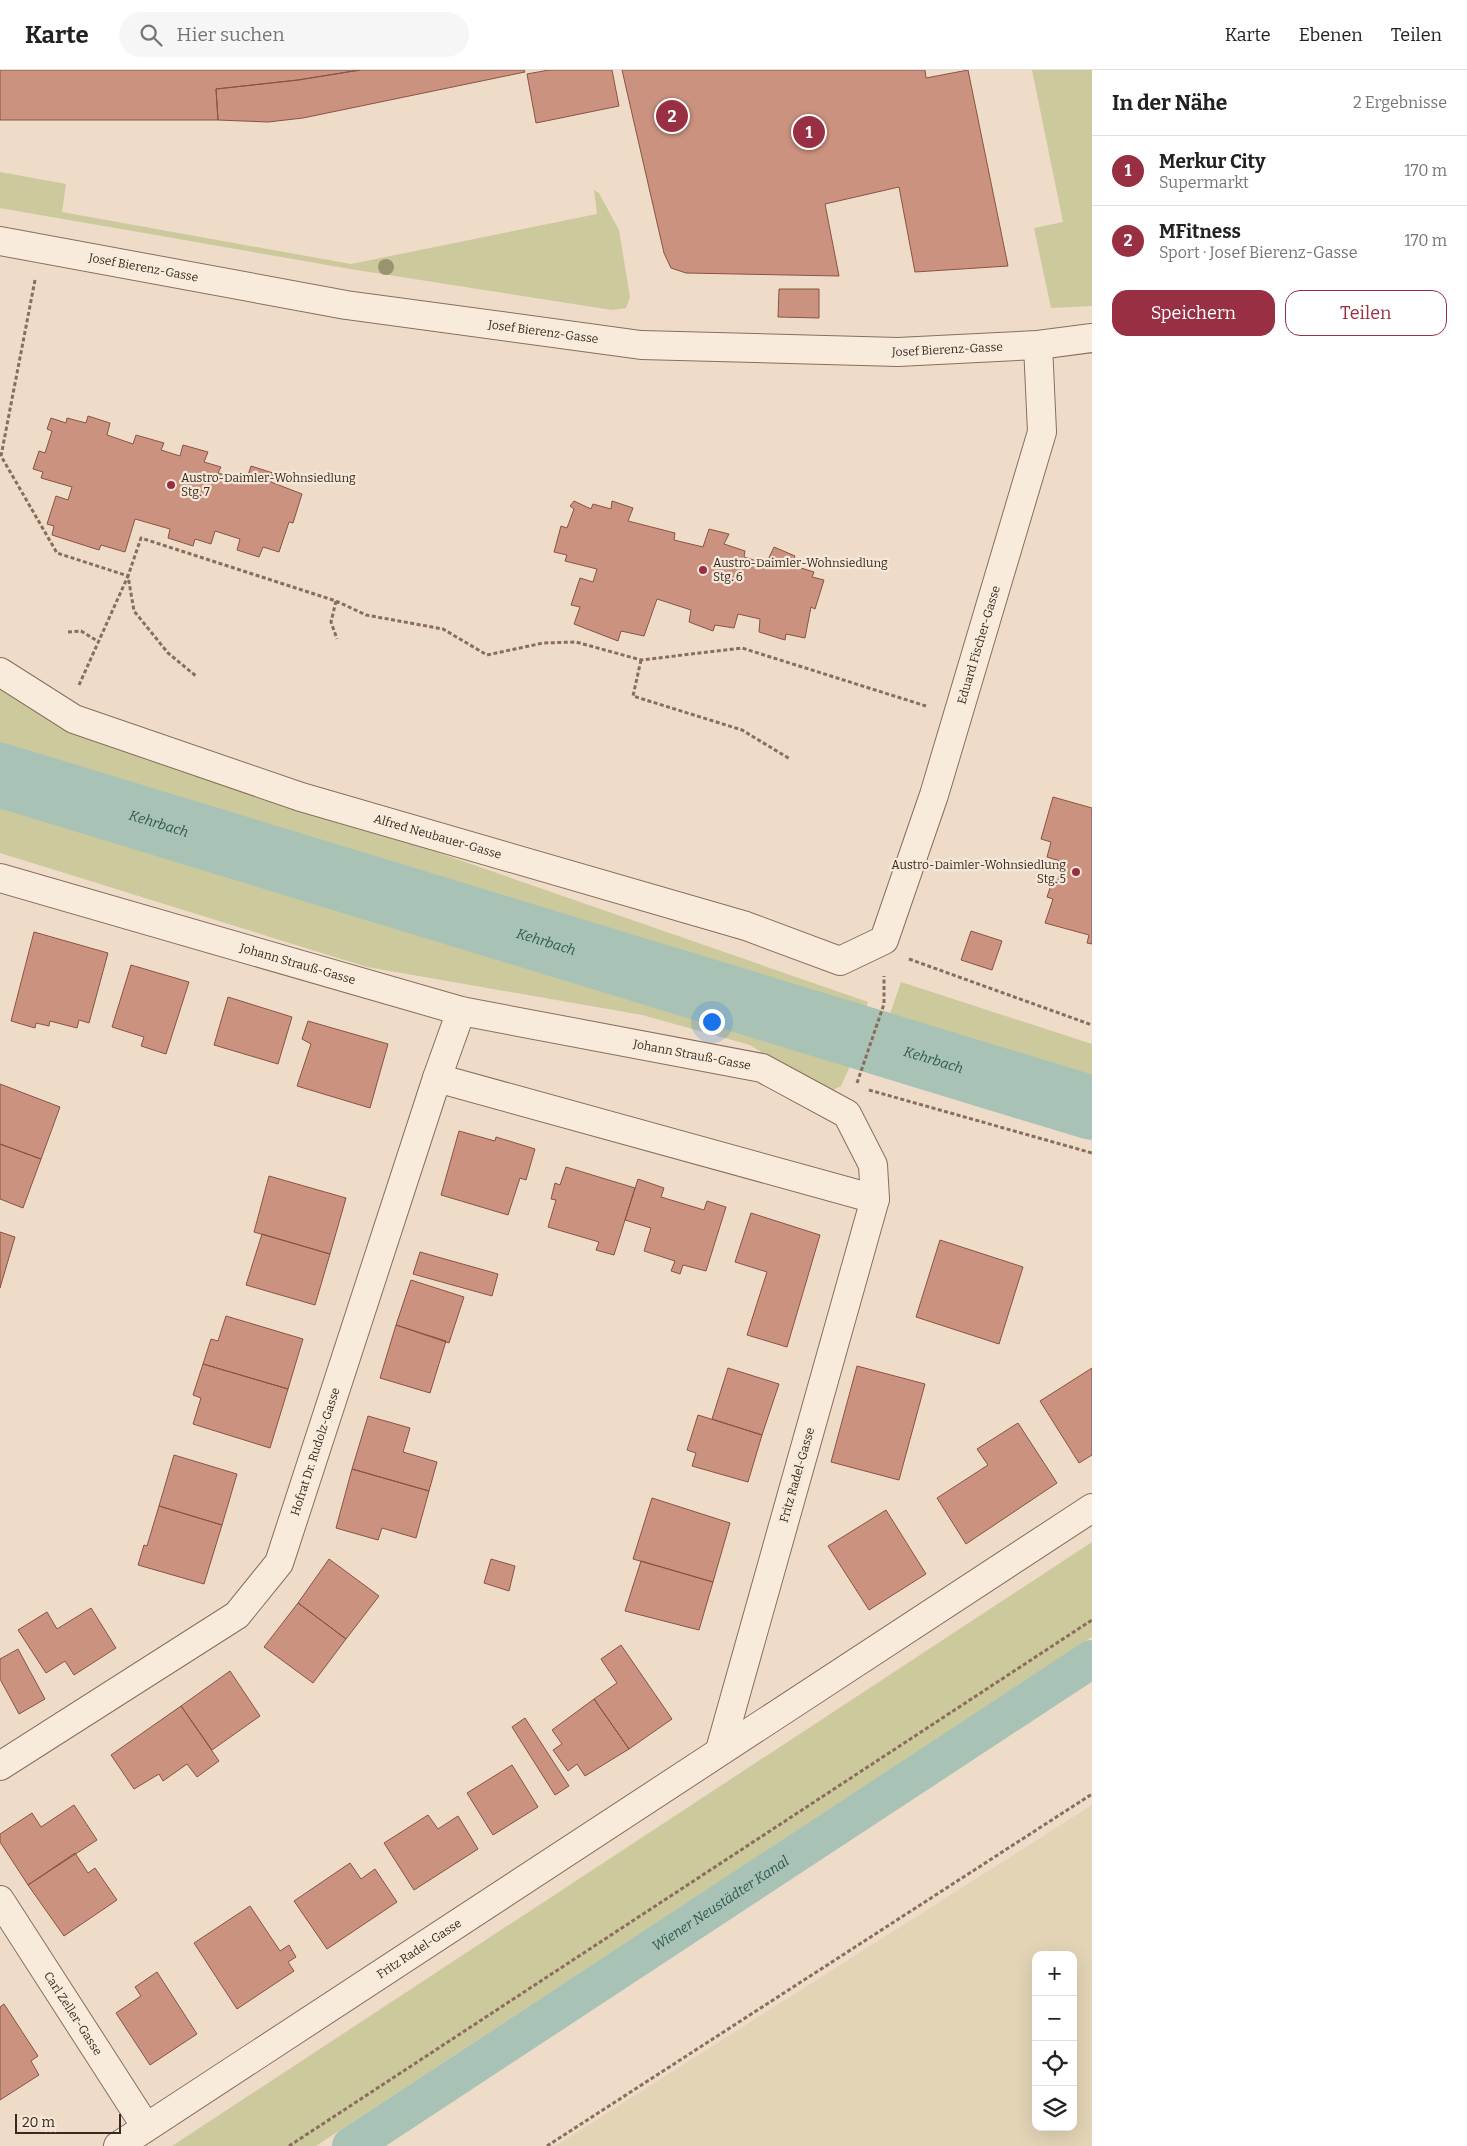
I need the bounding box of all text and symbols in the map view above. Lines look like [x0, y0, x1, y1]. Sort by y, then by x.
search box [119, 12, 469, 57]
text: Karte [25, 21, 89, 49]
icon: search [137, 21, 165, 49]
text: Hier suchen [177, 23, 284, 46]
text: Karte [1225, 24, 1271, 46]
text: Ebenen [1299, 24, 1363, 46]
text: Teilen [1391, 24, 1442, 46]
text: In der Nähe [1112, 90, 1227, 116]
text: 2 Ergebnisse [1353, 93, 1447, 112]
pin: 2 [656, 97, 688, 135]
pin: 1 [793, 113, 825, 151]
text: Merkur City [1159, 150, 1266, 173]
text: 1 [1125, 161, 1131, 180]
text: 170 m [1404, 161, 1447, 180]
text: Supermarkt [1159, 173, 1249, 192]
text: MFitness [1159, 220, 1241, 243]
text: 2 [1123, 231, 1133, 250]
text: 170 m [1404, 231, 1447, 250]
text: Sport · Josef Bierenz-Gasse [1159, 243, 1357, 262]
street label: Josef Bierenz-Gasse [87, 250, 199, 285]
button: Speichern [1112, 290, 1275, 336]
button: Teilen [1285, 290, 1447, 336]
street label: Josef Bierenz-Gasse [486, 317, 599, 346]
street label: Josef Bierenz-Gasse [891, 340, 1003, 359]
place label: Austro-Daimler-Wohnsiedlung Stg. 7 [181, 471, 356, 499]
marker: Austro-Daimler-Wohnsiedlung Stg. 7 [165, 479, 177, 491]
place label: Austro-Daimler-Wohnsiedlung Stg. 6 [713, 556, 888, 584]
marker: Austro-Daimler-Wohnsiedlung Stg. 6 [697, 564, 709, 576]
street label: Eduard Fischer-Gasse [954, 584, 1003, 706]
water label: Kehrbach [127, 807, 190, 841]
street label: Alfred Neubauer-Gasse [372, 811, 503, 862]
place label: Austro-Daimler-Wohnsiedlung Stg. 5 [891, 858, 1066, 886]
marker: Austro-Daimler-Wohnsiedlung Stg. 5 [1070, 866, 1082, 878]
water label: Kehrbach [514, 925, 578, 959]
street label: Johann Strauß-Gasse [238, 940, 357, 987]
your location [699, 1009, 725, 1035]
street label: Johann Strauß-Gasse [631, 1037, 752, 1073]
water label: Kehrbach [902, 1043, 965, 1077]
street label: Hofrat Dr. Rudolz-Gasse [288, 1386, 343, 1518]
street label: Fritz Radel-Gasse [777, 1426, 817, 1524]
water label: Wiener Neustädter Kanal [649, 1852, 792, 1955]
street label: Fritz Radel-Gasse [374, 1916, 464, 1981]
map controls [1032, 1951, 1077, 2131]
button: + [1032, 1951, 1077, 1996]
street label: Carl Zeller-Gasse [41, 1969, 105, 2058]
button: − [1032, 1996, 1077, 2041]
button: locate [1032, 2041, 1077, 2086]
button: layers [1032, 2086, 1077, 2131]
scale bar [15, 2111, 121, 2134]
text: 20 m [22, 2114, 55, 2131]

